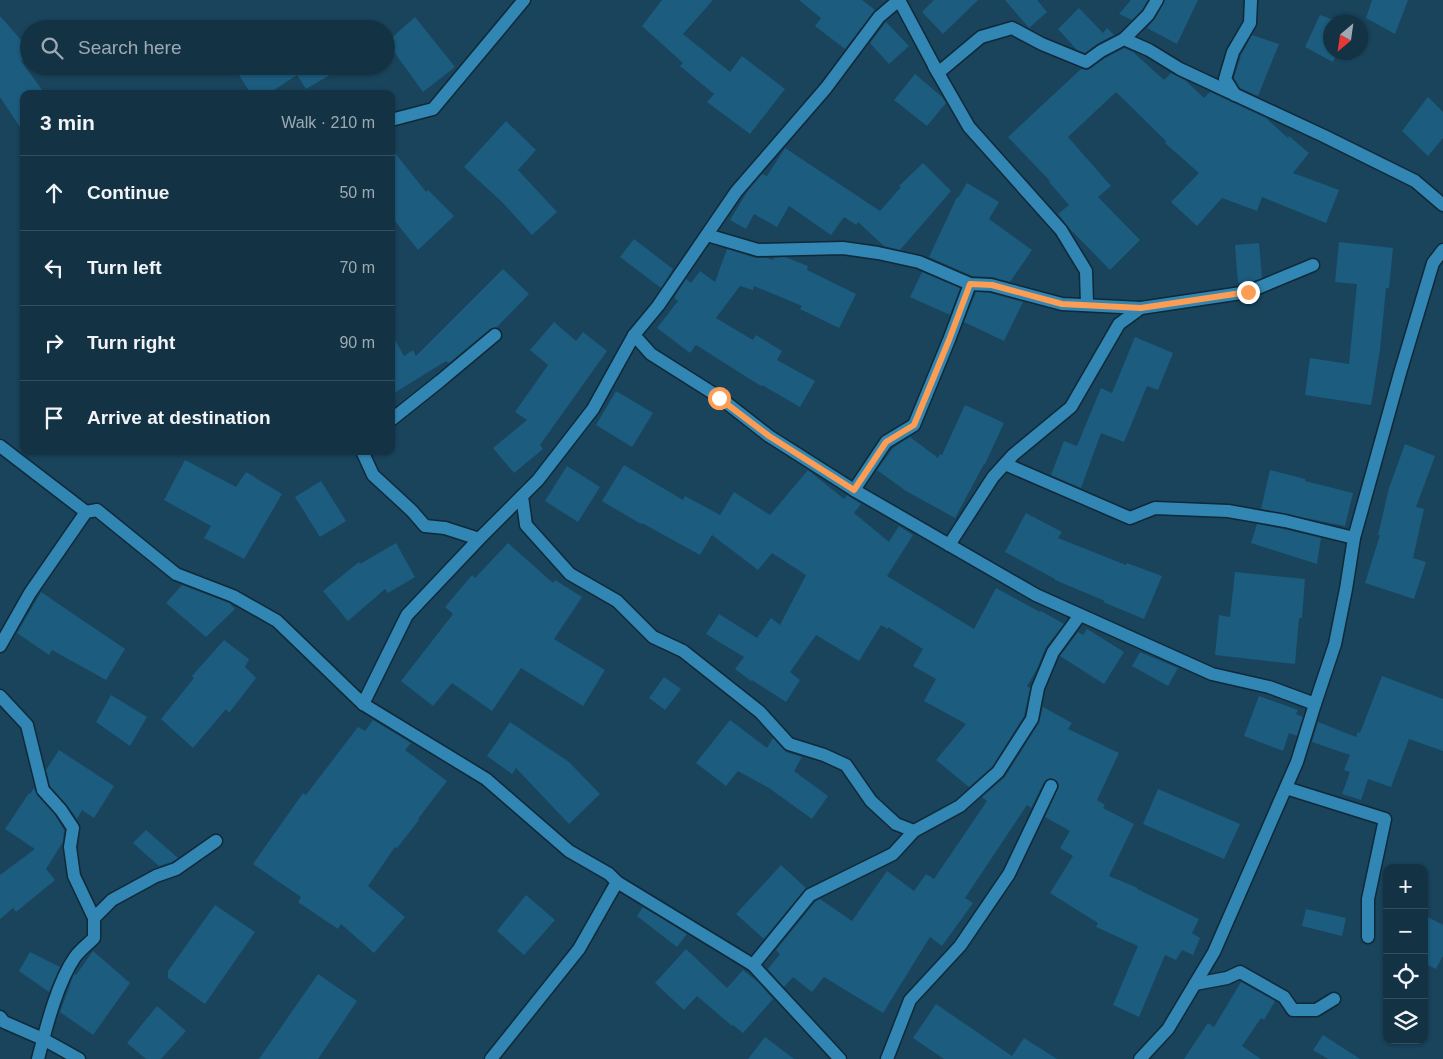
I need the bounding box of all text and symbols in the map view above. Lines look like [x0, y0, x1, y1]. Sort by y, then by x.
north arrow [1323, 15, 1368, 60]
search box [20, 20, 395, 75]
icon: search [38, 34, 66, 62]
text: Search here [78, 37, 182, 58]
text: 3 min [40, 111, 95, 134]
text: Walk · 210 m [281, 114, 375, 131]
icon: ahead [40, 179, 68, 207]
text: Continue [87, 182, 169, 203]
text: 50 m [339, 184, 375, 201]
icon: left [40, 254, 68, 282]
text: Turn left [87, 257, 162, 278]
text: 70 m [339, 259, 375, 276]
route end [1237, 281, 1260, 304]
icon: right [40, 329, 68, 357]
text: Turn right [87, 332, 175, 353]
text: 90 m [339, 334, 375, 351]
route start [708, 387, 731, 410]
icon: arrive [40, 404, 68, 432]
text: Arrive at destination [87, 407, 271, 428]
map controls [1383, 864, 1428, 1044]
button: + [1383, 864, 1428, 909]
button: − [1383, 909, 1428, 954]
button: locate [1383, 954, 1428, 999]
button: layers [1383, 999, 1428, 1044]

